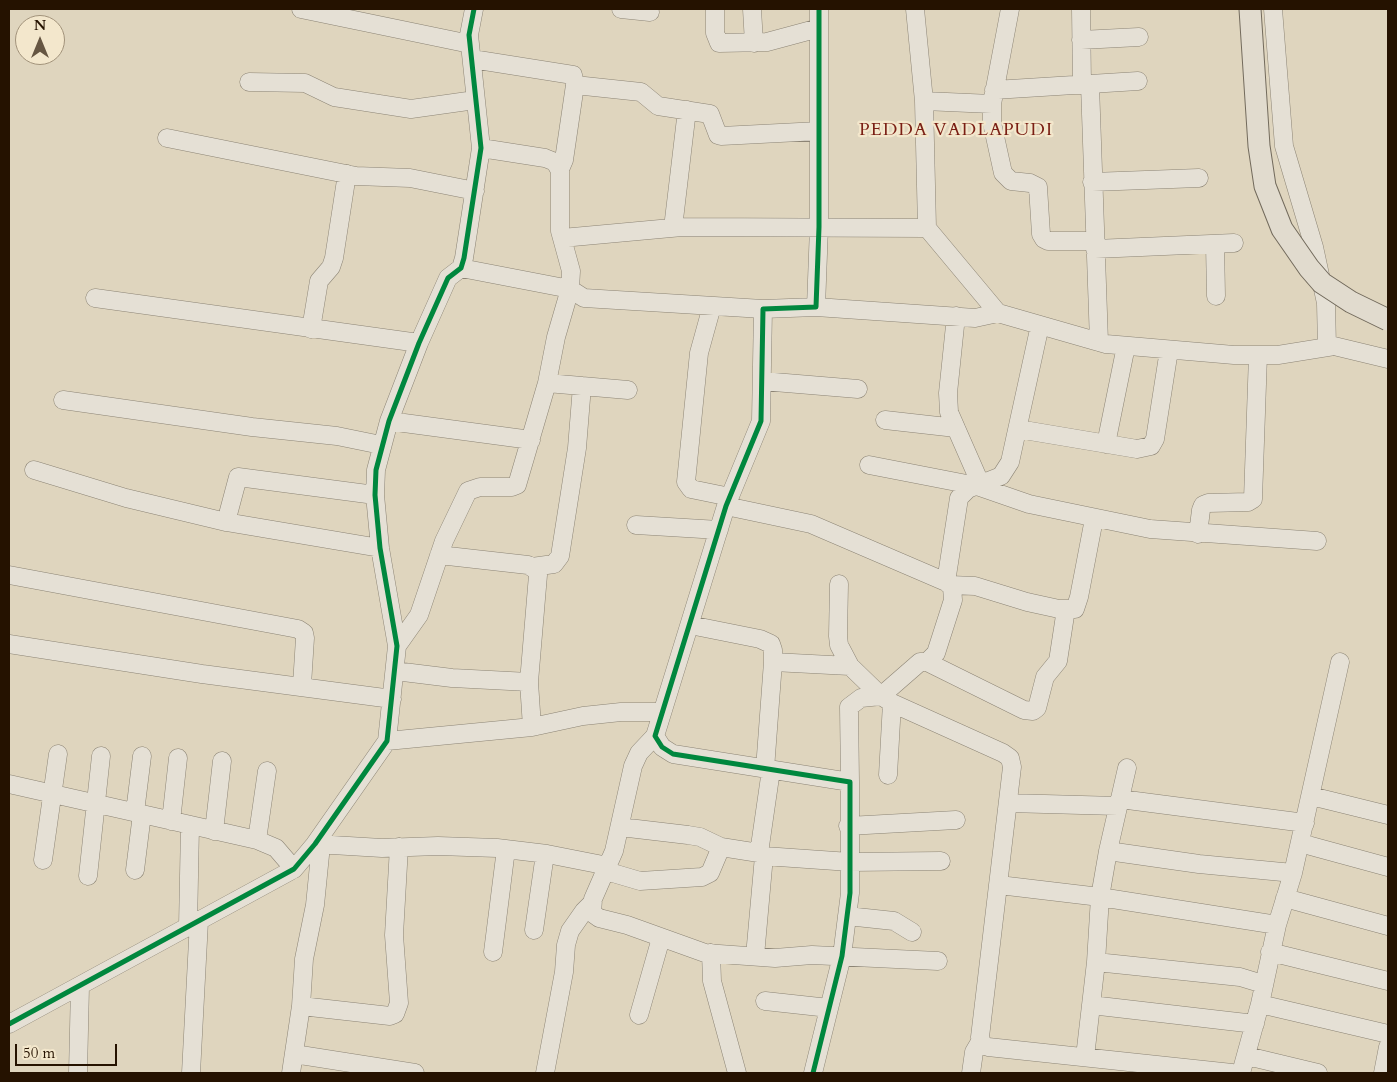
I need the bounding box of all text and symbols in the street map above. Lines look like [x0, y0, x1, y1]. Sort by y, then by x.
north arrow [15, 15, 65, 65]
text: N [34, 16, 46, 35]
district label: PEDDA VADLAPUDI [857, 120, 1055, 142]
scale bar [18, 1034, 120, 1066]
text: 50 m [23, 1043, 55, 1063]

